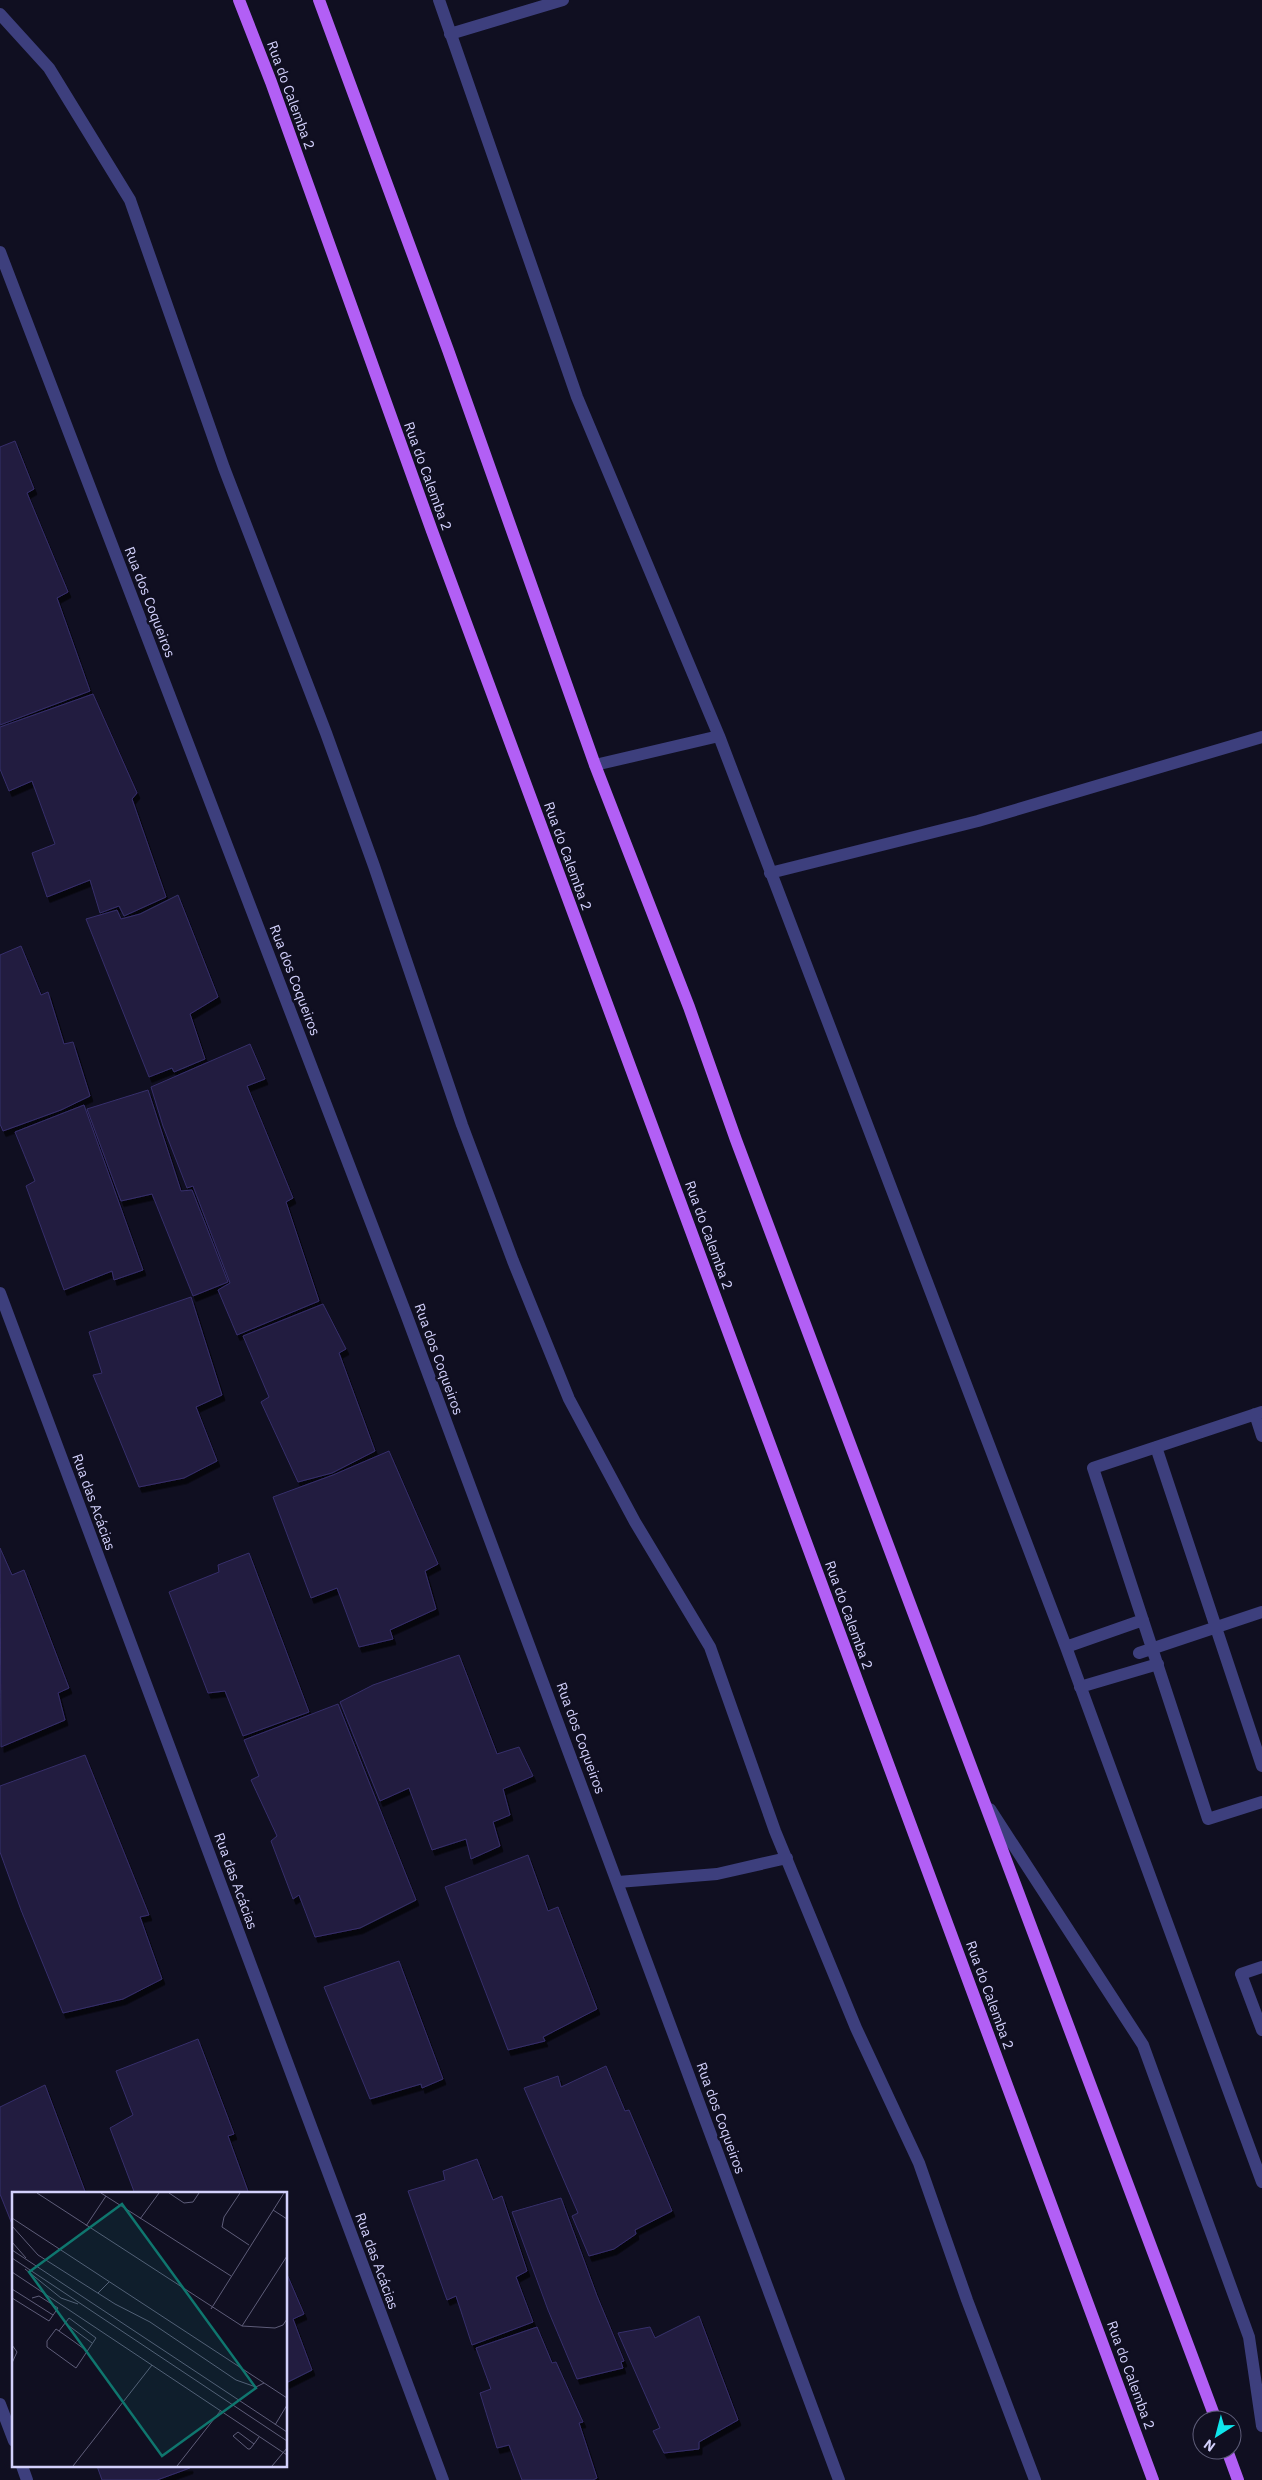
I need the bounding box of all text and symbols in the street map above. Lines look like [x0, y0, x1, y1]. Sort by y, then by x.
street label: Rua do Calemba 2 [263, 38, 319, 152]
street label: Rua do Calemba 2 [400, 419, 456, 533]
street label: Rua dos Coqueiros [121, 544, 179, 660]
street label: Rua do Calemba 2 [540, 799, 596, 913]
street label: Rua dos Coqueiros [266, 922, 324, 1038]
street label: Rua do Calemba 2 [681, 1178, 737, 1292]
street label: Rua dos Coqueiros [410, 1301, 468, 1417]
street label: Rua das Acácias [68, 1451, 120, 1553]
street label: Rua do Calemba 2 [821, 1558, 877, 1672]
street label: Rua dos Coqueiros [552, 1680, 610, 1796]
street label: Rua das Acácias [210, 1830, 262, 1932]
street label: Rua do Calemba 2 [962, 1938, 1018, 2052]
street label: Rua dos Coqueiros [692, 2060, 750, 2176]
inset map [12, 2192, 288, 2468]
street label: Rua das Acácias [351, 2210, 403, 2312]
street label: Rua do Calemba 2 [1103, 2318, 1159, 2432]
north arrow [1192, 2410, 1242, 2460]
text: N [1200, 2435, 1219, 2456]

